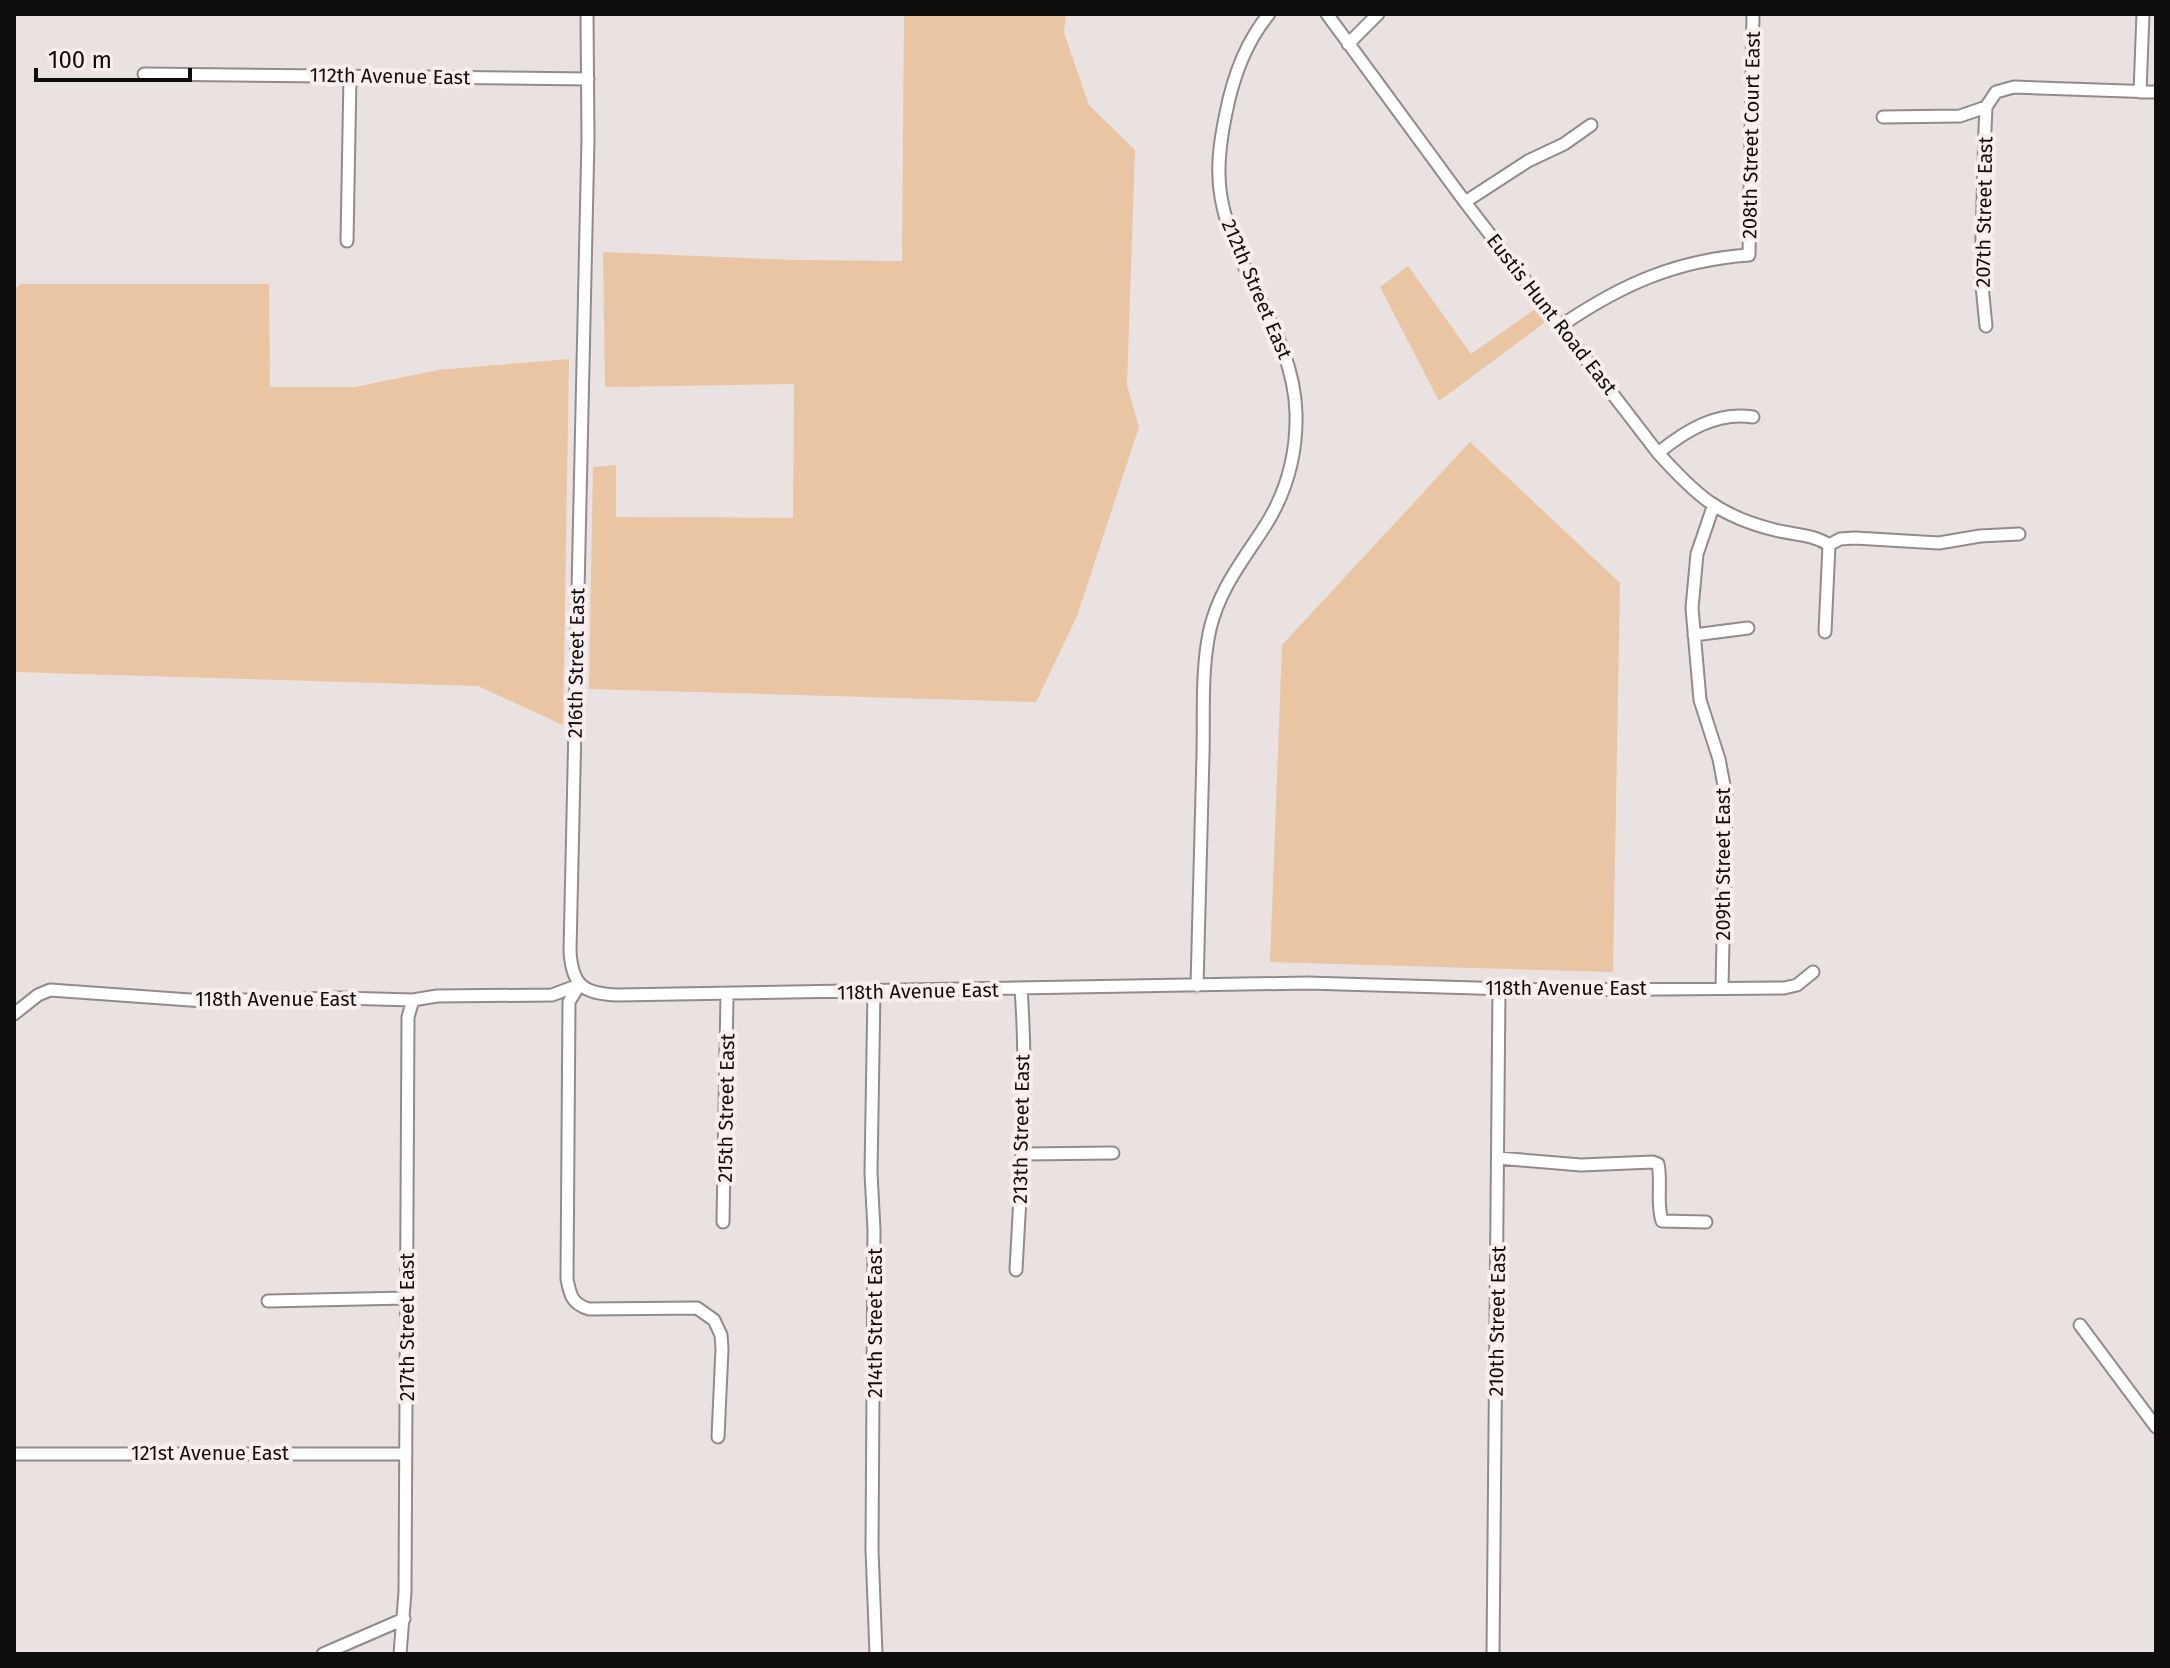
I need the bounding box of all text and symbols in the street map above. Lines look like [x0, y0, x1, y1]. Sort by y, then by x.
street label: 208th Street Court East [1737, 30, 1765, 239]
scale bar [36, 32, 190, 82]
text: 100 m [48, 46, 112, 74]
street label: 112th Avenue East [310, 63, 471, 89]
street label: 207th Street East [1971, 136, 1997, 288]
street label: 212th Street East [1217, 216, 1298, 363]
street label: Eustis Hunt Road East [1482, 229, 1623, 400]
street label: 216th Street East [563, 587, 589, 738]
street label: 209th Street East [1711, 787, 1735, 940]
street label: 118th Avenue East [1485, 976, 1648, 1000]
street label: 118th Avenue East [837, 978, 1000, 1004]
street label: 118th Avenue East [195, 987, 358, 1011]
street label: 215th Street East [713, 1032, 739, 1183]
street label: 213th Street East [1008, 1053, 1034, 1204]
street label: 210th Street East [1484, 1245, 1510, 1397]
street label: 214th Street East [863, 1247, 887, 1398]
street label: 217th Street East [395, 1252, 419, 1401]
street label: 121st Avenue East [131, 1441, 290, 1465]

